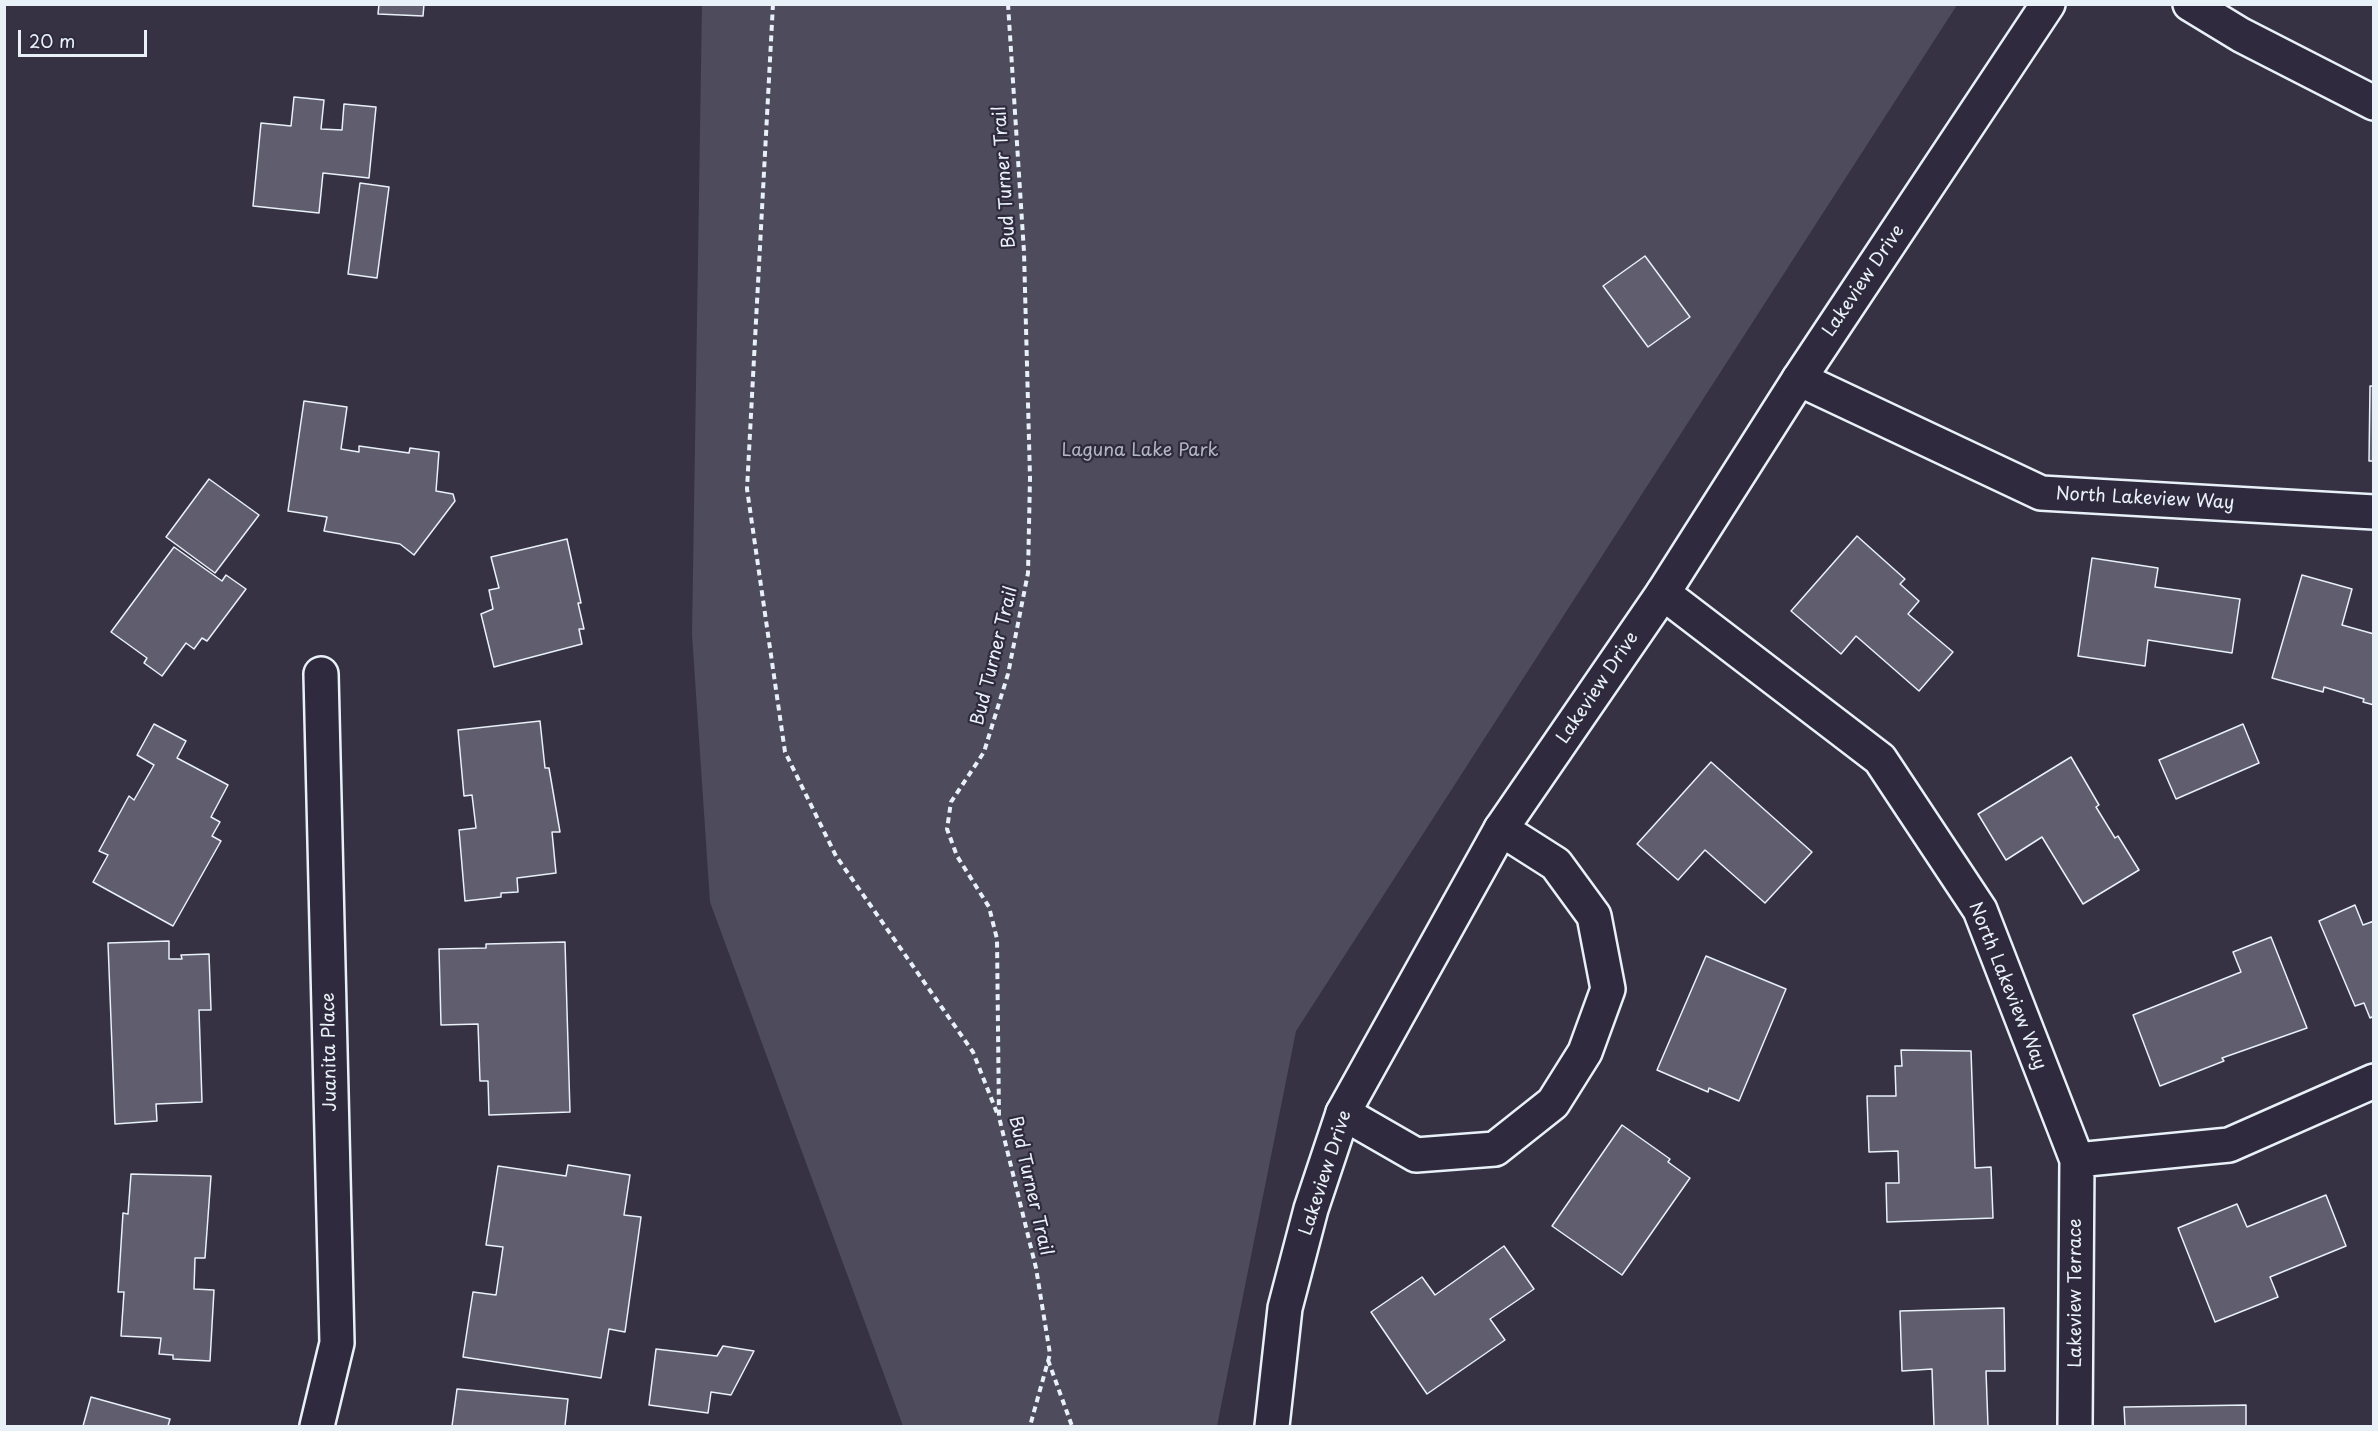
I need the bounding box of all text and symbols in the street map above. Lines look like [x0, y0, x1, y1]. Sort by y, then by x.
scale bar [21, 18, 150, 56]
text: 20 m [29, 27, 75, 54]
street label: Bud Turner Trail [989, 105, 1021, 249]
street label: Lakeview Drive [1819, 221, 1909, 341]
park label: Laguna Lake Park [1062, 440, 1218, 462]
street label: North Lakeview Way [2055, 484, 2235, 514]
street label: Bud Turner Trail [967, 584, 1023, 728]
street label: Lakeview Drive [1553, 628, 1643, 748]
street label: North Lakeview Way [1963, 899, 2051, 1073]
street label: Juanita Place [318, 992, 342, 1112]
street label: Lakeview Drive [1296, 1108, 1356, 1238]
street label: Bud Turner Trail [1003, 1114, 1057, 1258]
street label: Lakeview Terrace [2065, 1218, 2087, 1368]

